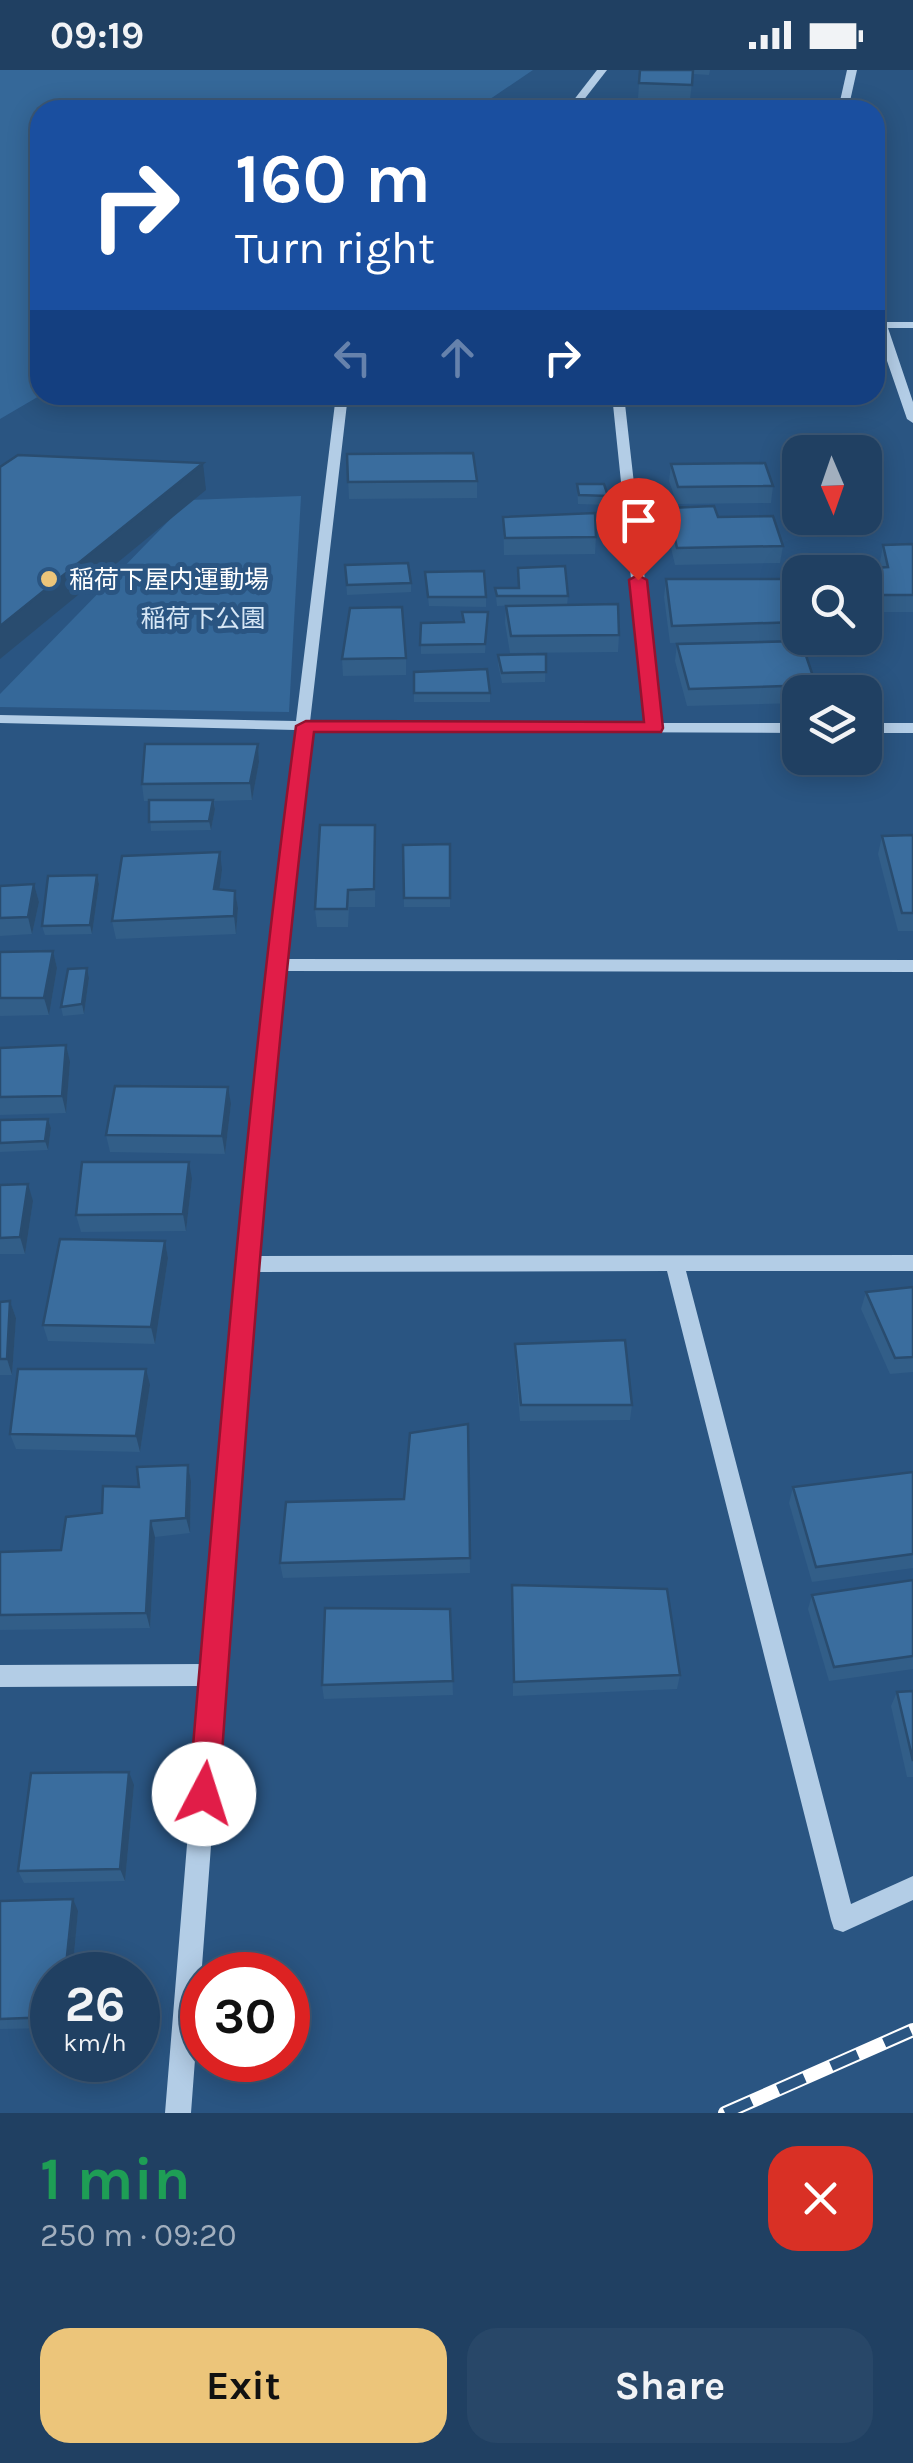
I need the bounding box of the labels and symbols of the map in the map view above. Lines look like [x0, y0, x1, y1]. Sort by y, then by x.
north arrow [782, 435, 882, 535]
pin [596, 478, 681, 581]
place label: 稲荷下屋内運動場 [69, 565, 269, 594]
marker: 稲荷下屋内運動場 [38, 568, 60, 590]
park label: 稲荷下公園 [140, 604, 266, 633]
position arrow [152, 1742, 256, 1846]
speed limit sign: 30 [180, 1952, 310, 2082]

